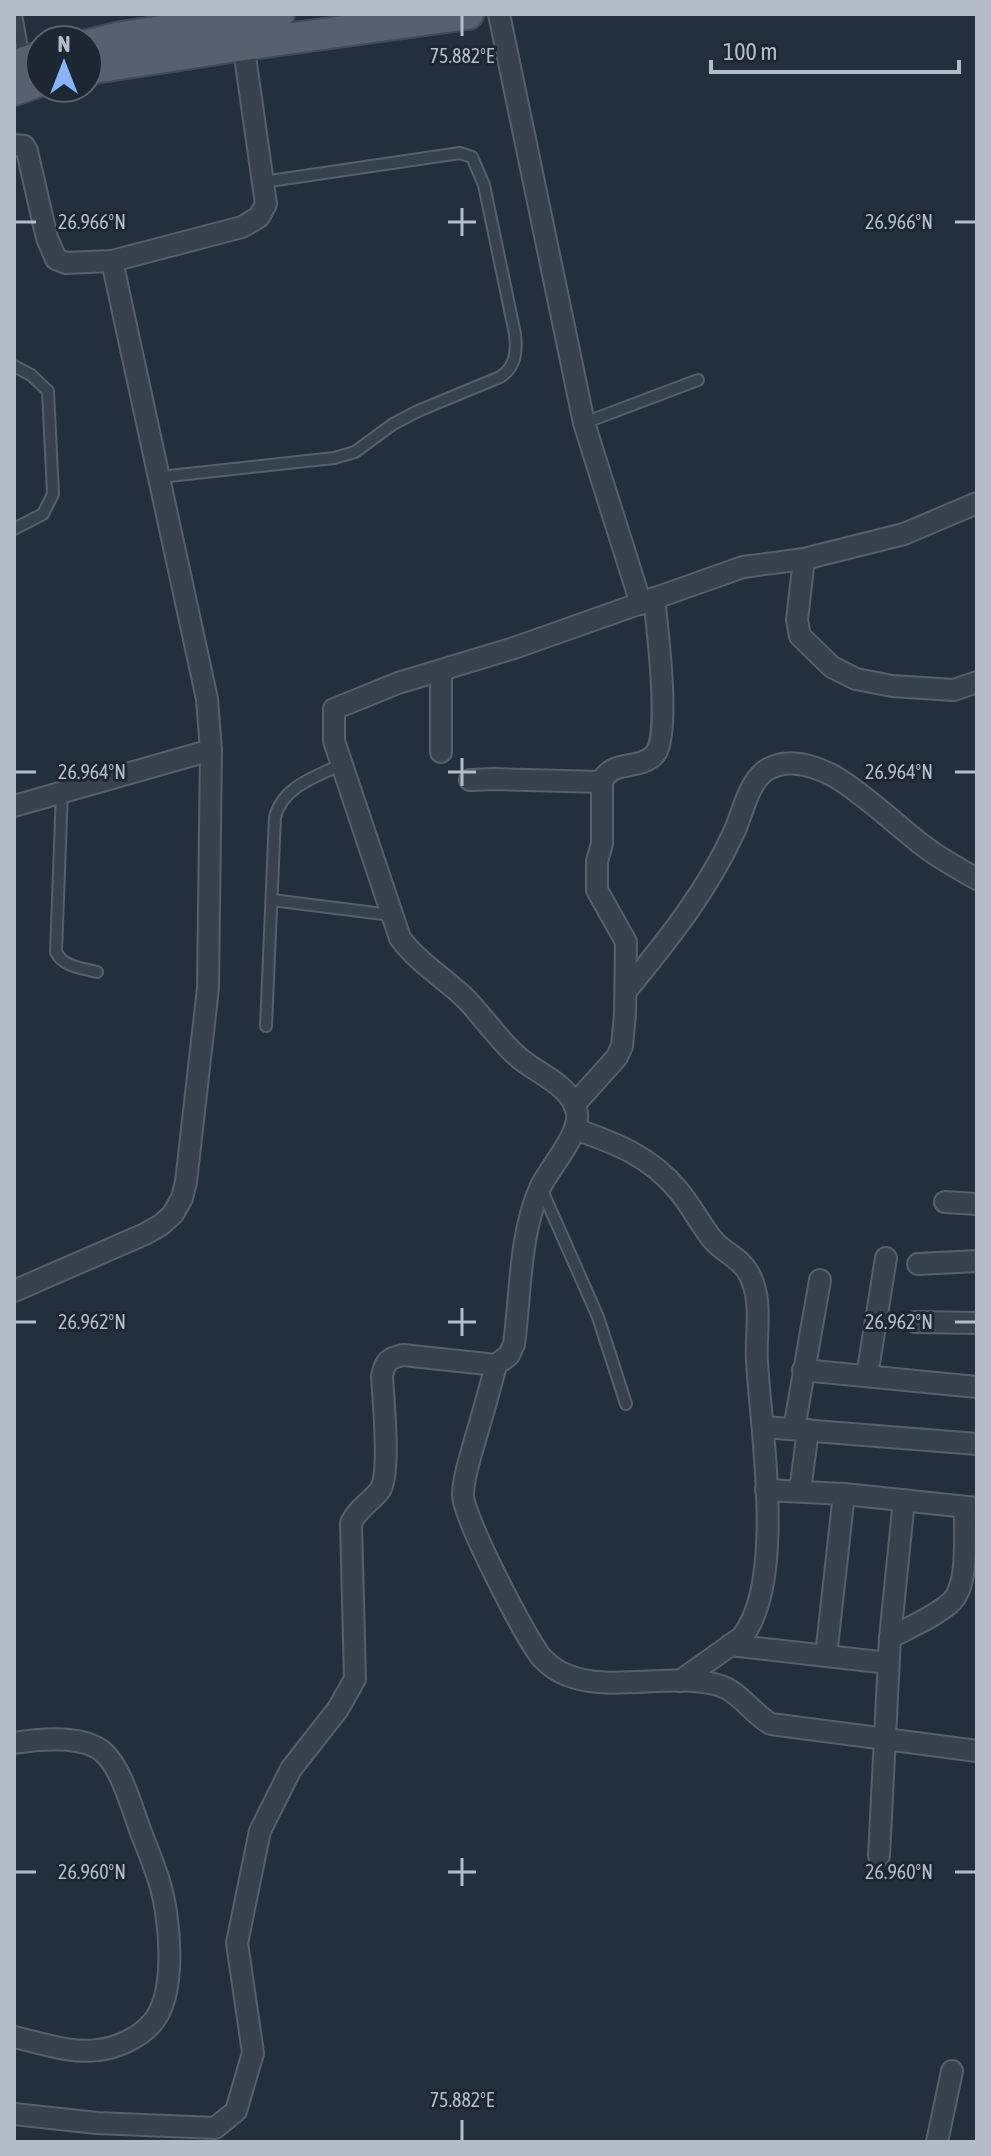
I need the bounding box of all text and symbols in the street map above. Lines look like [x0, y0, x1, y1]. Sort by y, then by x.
north arrow [24, 24, 104, 104]
scale bar [711, 24, 959, 74]
text: N [58, 31, 70, 57]
text: 100 m [723, 38, 777, 65]
text: 75.882°E [430, 44, 495, 67]
text: 26.966°N [58, 210, 126, 233]
text: 26.966°N [865, 210, 933, 233]
text: 26.964°N [58, 760, 126, 783]
text: 26.964°N [865, 760, 933, 783]
text: 26.962°N [58, 1310, 126, 1333]
text: 26.962°N [865, 1310, 933, 1333]
text: 26.960°N [58, 1860, 126, 1883]
text: 26.960°N [865, 1860, 933, 1883]
text: 75.882°E [430, 2088, 495, 2111]

